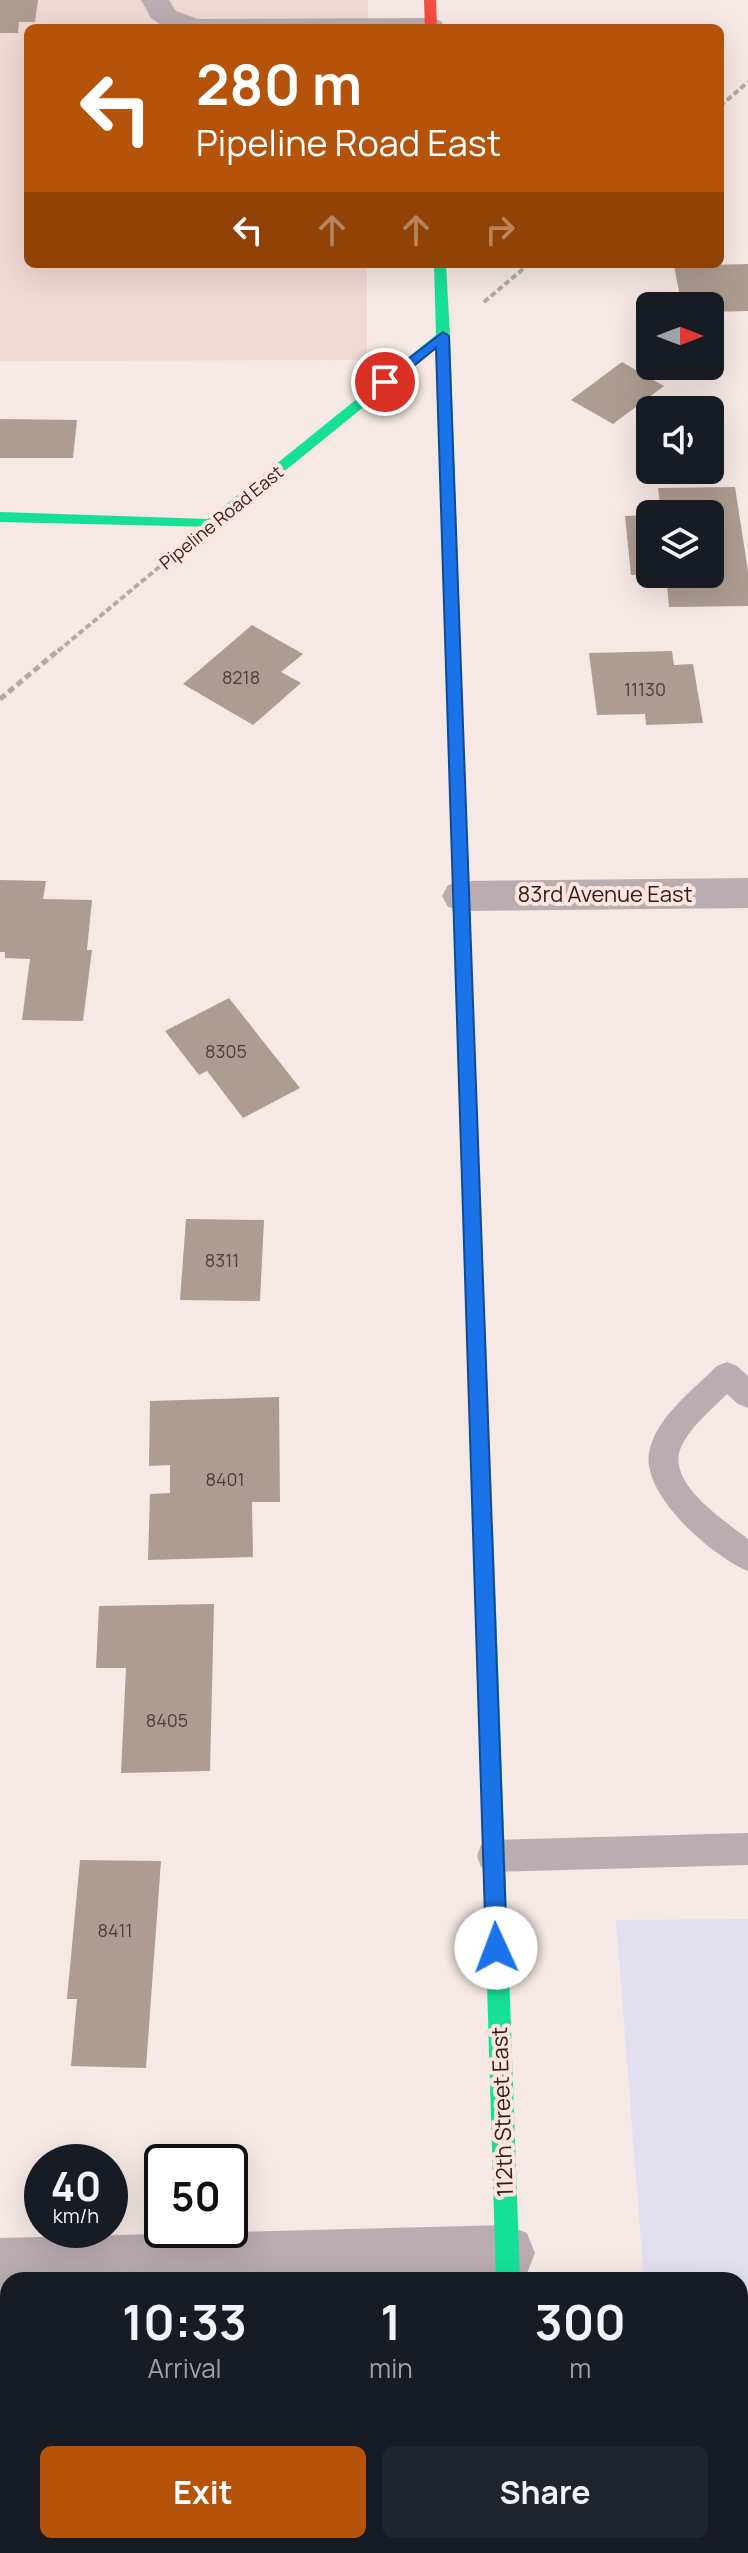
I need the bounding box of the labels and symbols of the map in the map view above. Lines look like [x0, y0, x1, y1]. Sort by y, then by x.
north arrow [636, 292, 724, 380]
pin [351, 348, 419, 416]
street label: Pipeline Road East [154, 460, 288, 574]
house number: 8218 [222, 665, 260, 689]
house number: 11130 [624, 677, 666, 701]
street label: 83rd Avenue East [518, 879, 693, 909]
house number: 8305 [205, 1039, 247, 1063]
house number: 8311 [205, 1248, 239, 1272]
house number: 8401 [205, 1467, 245, 1491]
house number: 8405 [146, 1708, 188, 1732]
position arrow [454, 1906, 538, 1990]
house number: 8411 [97, 1918, 133, 1942]
street label: 112th Street East [484, 2026, 520, 2198]
speed limit sign: 50 [144, 2144, 248, 2248]

